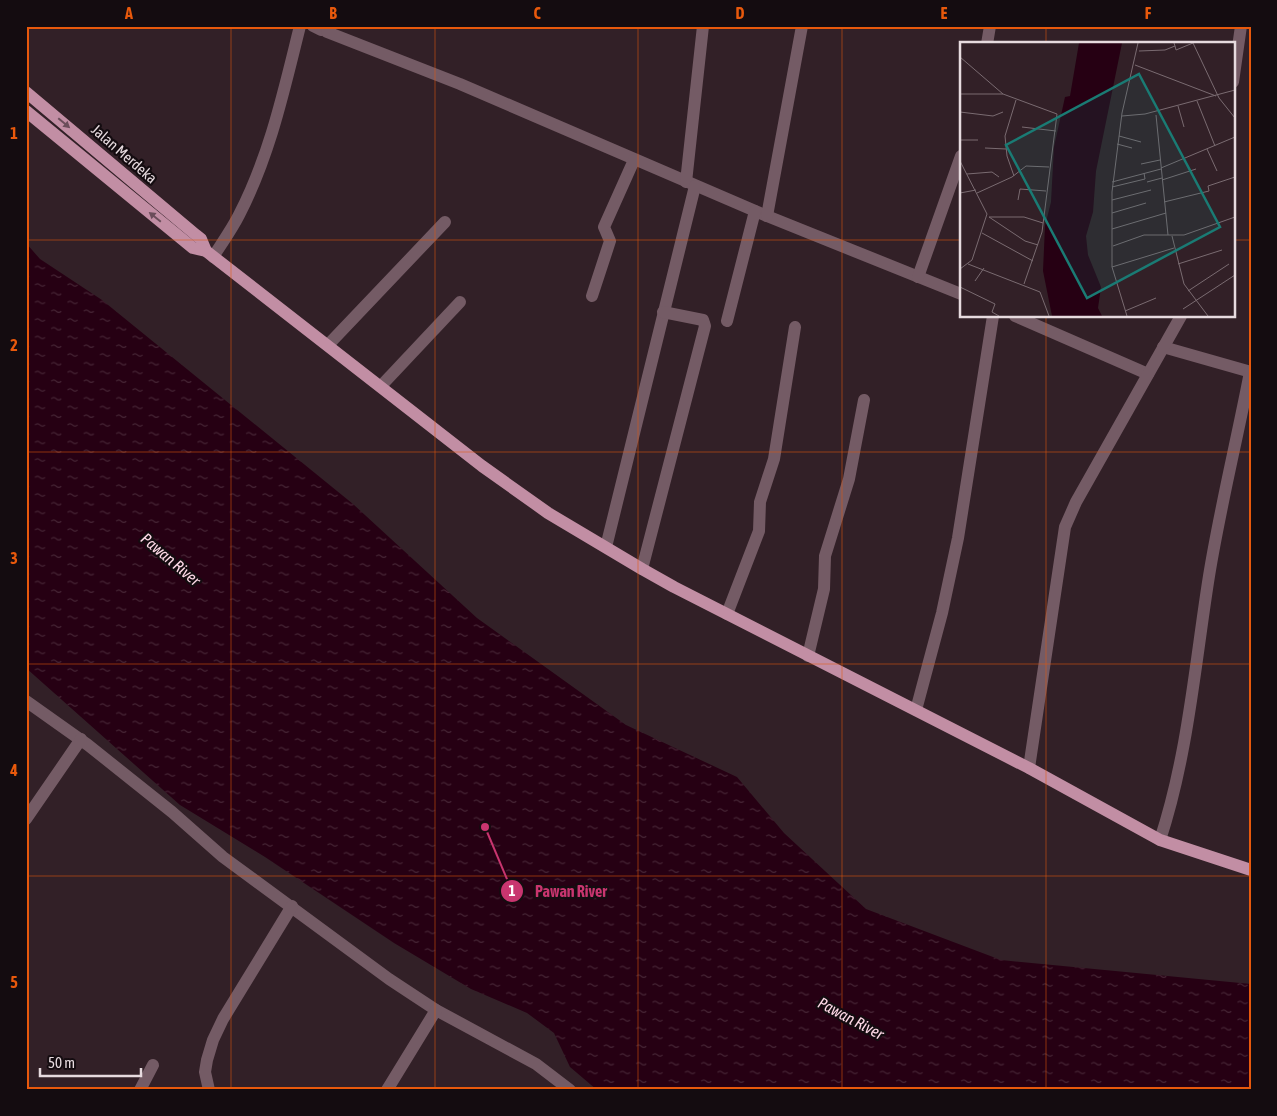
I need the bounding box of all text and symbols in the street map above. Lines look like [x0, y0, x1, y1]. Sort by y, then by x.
text: A [124, 4, 133, 22]
text: B [329, 4, 337, 22]
text: C [533, 4, 541, 22]
text: D [736, 4, 745, 22]
text: E [941, 4, 948, 22]
text: F [1145, 4, 1152, 22]
inset map [960, 42, 1234, 318]
one-way arrow [57, 118, 70, 129]
street label: Jalan Merdeka [88, 121, 160, 187]
text: 1 [10, 124, 18, 142]
one-way arrow [149, 211, 162, 222]
text: 2 [10, 336, 18, 354]
water label: Pawan River [138, 529, 205, 590]
text: 3 [10, 549, 18, 567]
text: 4 [9, 761, 18, 779]
callout: Pawan River [500, 875, 617, 906]
text: 1 [508, 882, 516, 899]
text: Pawan River [535, 882, 607, 900]
text: 5 [10, 973, 18, 991]
water label: Pawan River [815, 993, 888, 1043]
scale bar [40, 1046, 141, 1078]
text: 50 m [48, 1054, 75, 1071]

